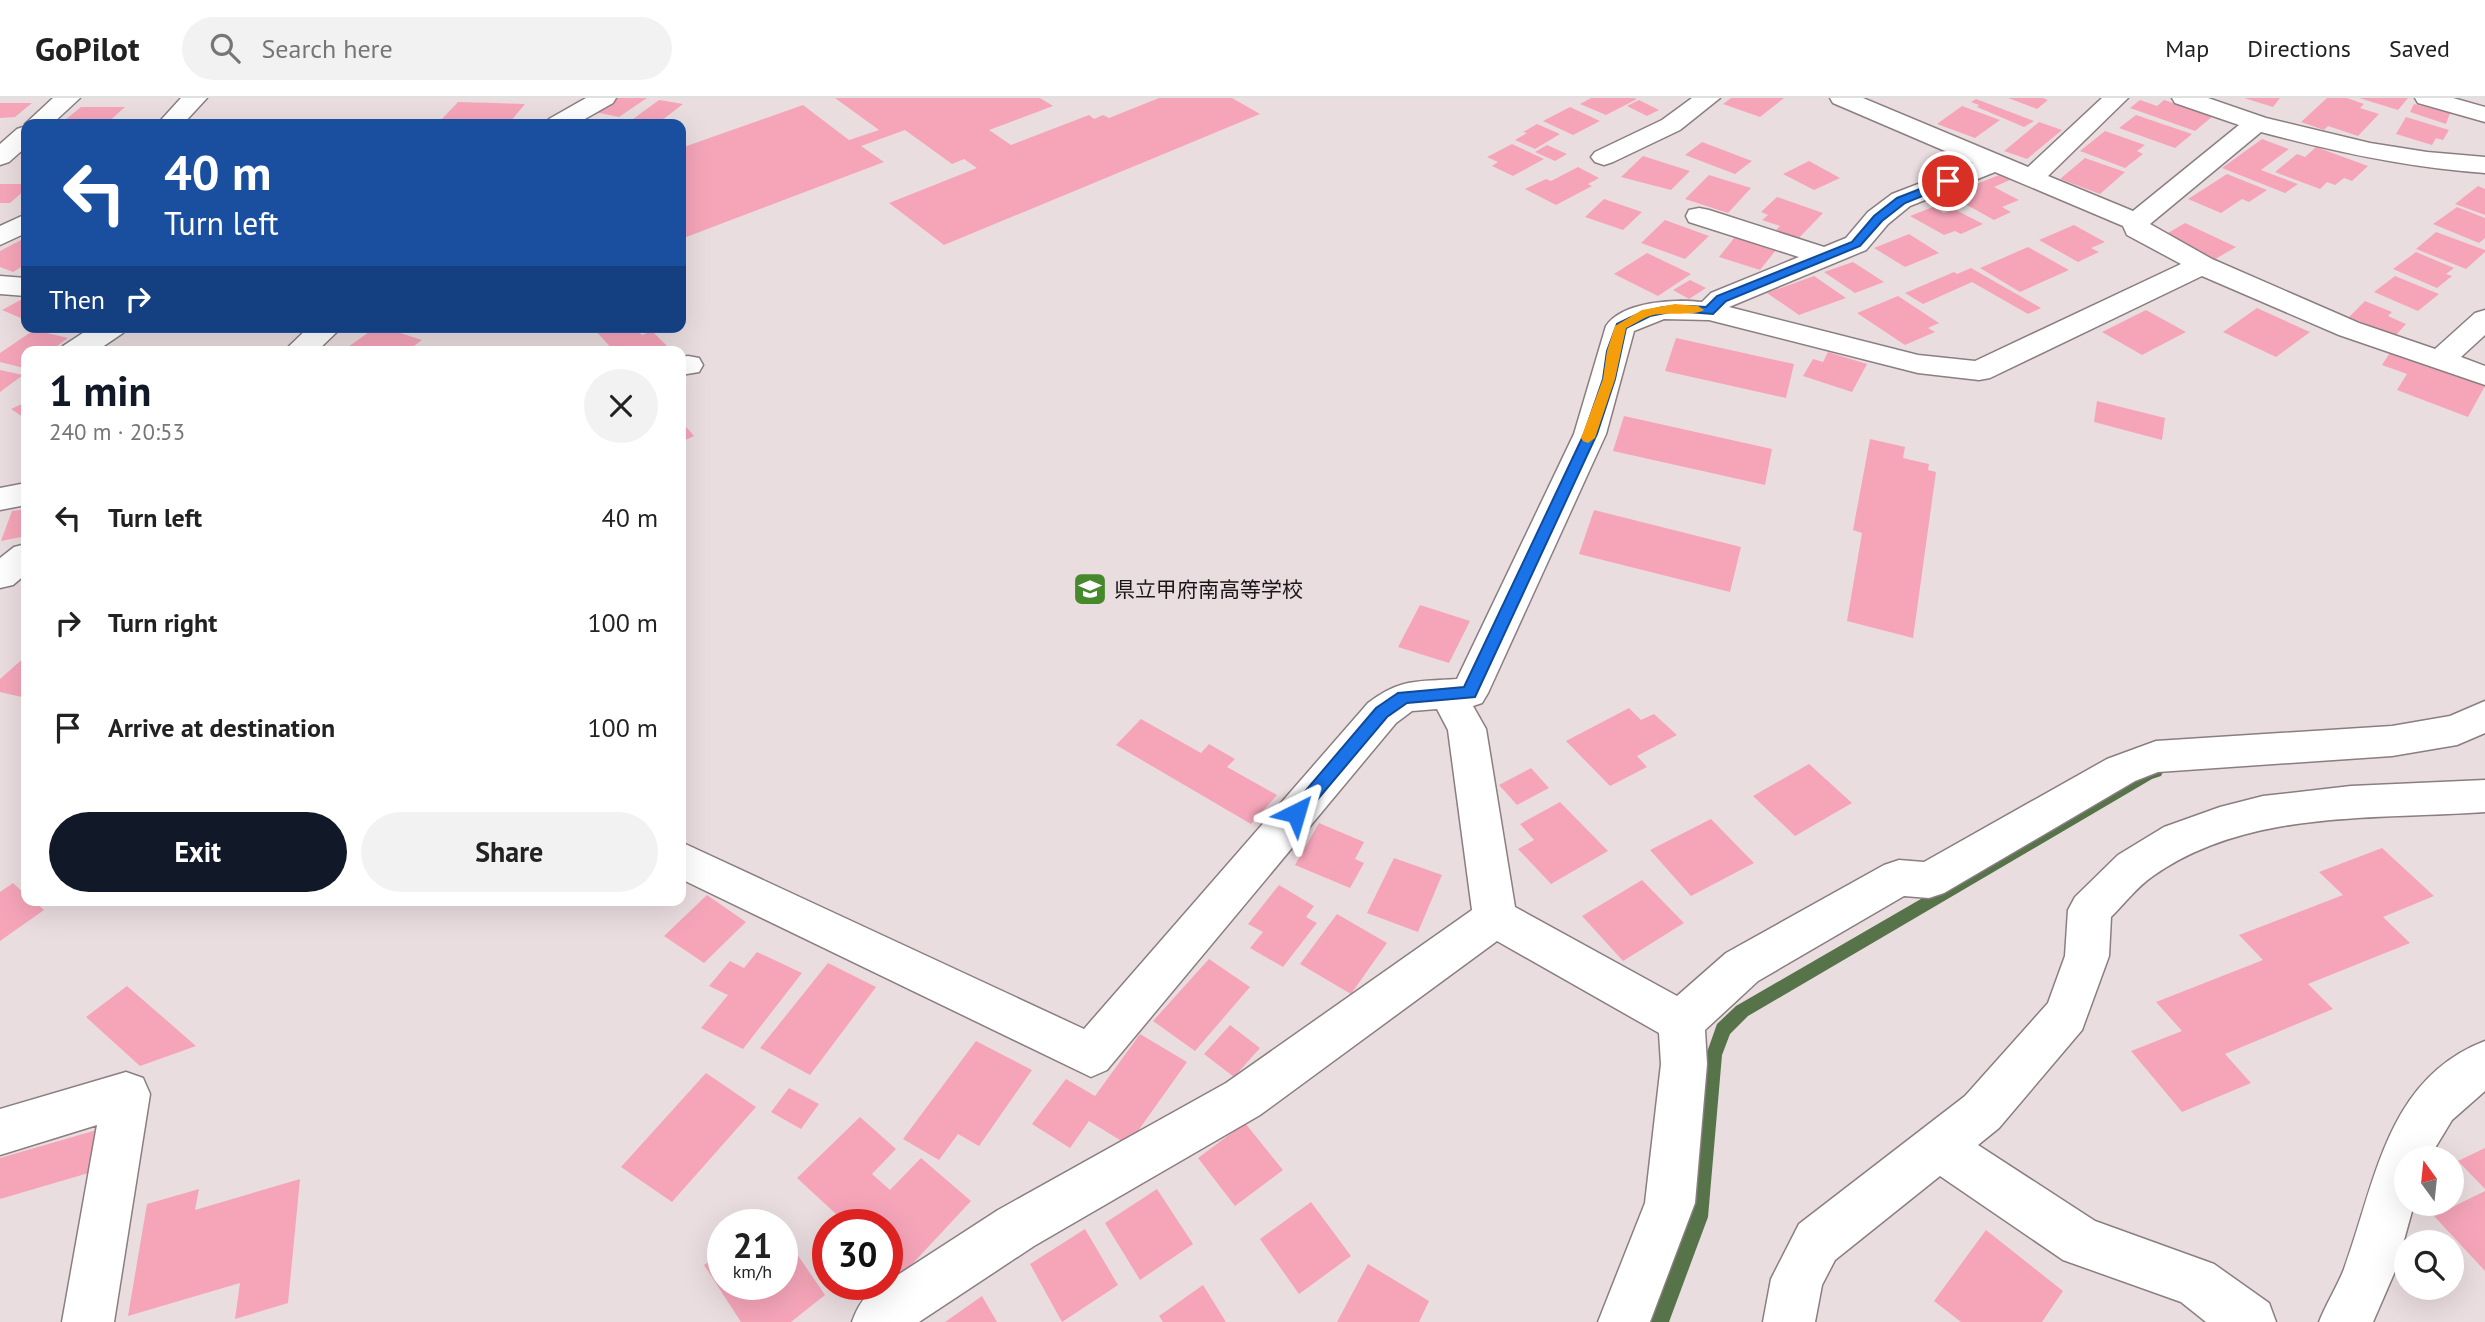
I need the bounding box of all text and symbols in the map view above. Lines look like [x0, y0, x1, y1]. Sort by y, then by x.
search box [182, 17, 672, 80]
text: GoPilot [35, 27, 140, 70]
icon: search [206, 29, 244, 67]
text: Search here [262, 32, 393, 65]
text: Map [2165, 33, 2209, 64]
text: Directions [2247, 33, 2351, 64]
text: Saved [2389, 33, 2450, 64]
text: 40 m [164, 140, 271, 204]
icon: left [49, 147, 140, 238]
pin [1918, 151, 1978, 211]
icon: arrive [1929, 162, 1967, 200]
text: Turn left [164, 202, 279, 244]
icon: right [119, 280, 157, 318]
text: Then [49, 283, 105, 316]
text: 1 min [49, 363, 151, 418]
button: close [584, 369, 658, 443]
text: 240 m · 20:53 [49, 417, 185, 446]
icon: left [49, 499, 87, 537]
text: Turn left [108, 501, 202, 534]
text: 40 m [602, 501, 658, 534]
school or university icon: 県立甲府南高等学校 [1071, 570, 1109, 608]
place label: 県立甲府南高等学校 [1114, 576, 1303, 603]
icon: right [49, 604, 87, 642]
text: Turn right [108, 606, 217, 639]
text: 100 m [587, 606, 658, 639]
icon: arrive [49, 709, 87, 747]
text: Arrive at destination [108, 711, 335, 744]
text: 100 m [587, 711, 658, 744]
position arrow [1259, 776, 1333, 850]
button: Exit [49, 812, 347, 892]
button: Share [361, 812, 658, 892]
north arrow [2394, 1146, 2464, 1216]
map controls [2394, 1146, 2464, 1300]
speed limit sign: 30 [812, 1209, 903, 1300]
text: 21 [733, 1222, 772, 1268]
button: search [2394, 1230, 2464, 1300]
text: km/h [733, 1260, 772, 1283]

